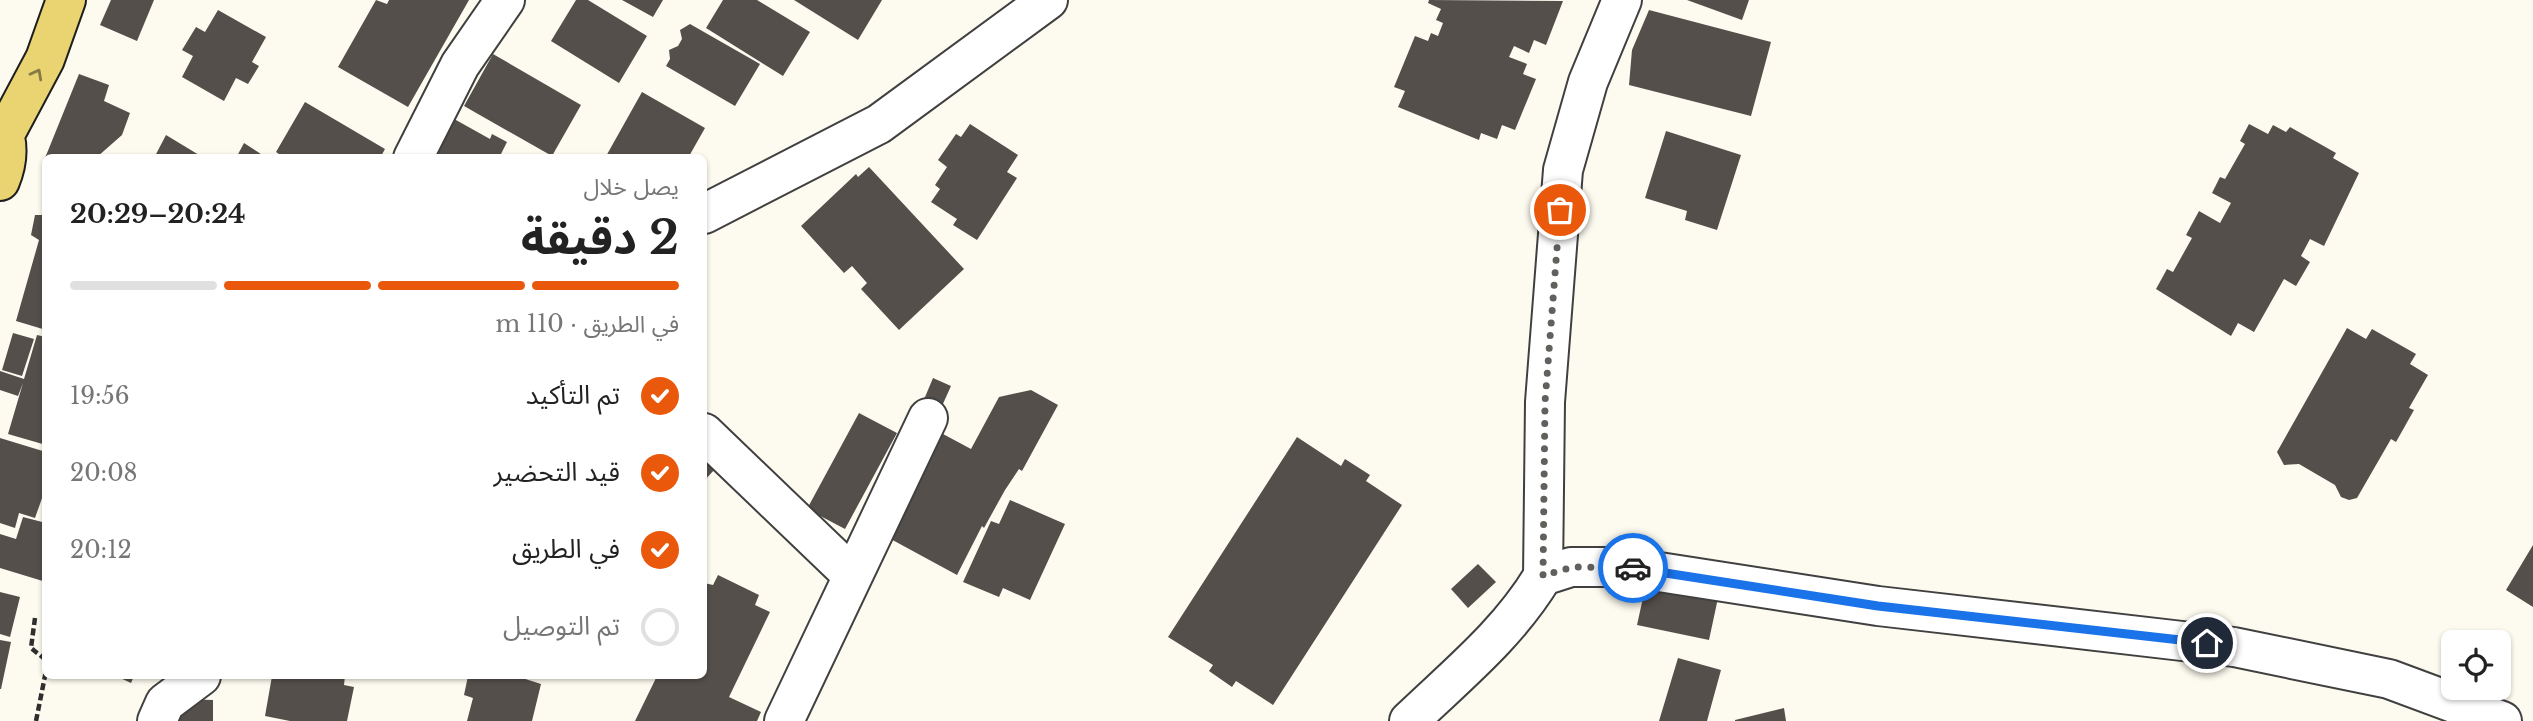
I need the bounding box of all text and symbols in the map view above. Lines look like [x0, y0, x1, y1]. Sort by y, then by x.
one-way arrow [29, 69, 42, 81]
text: يصل خلال [584, 173, 679, 201]
pin [1530, 180, 1590, 240]
icon: bag [1541, 191, 1579, 229]
text: 20:24–20:29 [70, 198, 246, 230]
text: 2 دقيقة [521, 209, 679, 266]
text: في الطريق · 110 m [496, 310, 679, 338]
icon: check [641, 377, 679, 415]
text: تم التأكيد [526, 379, 620, 411]
text: 19:56 [70, 382, 129, 410]
icon: check [641, 454, 679, 492]
text: قيد التحضير [494, 456, 620, 488]
text: 20:08 [70, 459, 138, 487]
icon: check [641, 531, 679, 569]
text: في الطريق [512, 533, 620, 565]
courier [1598, 533, 1668, 603]
text: 20:12 [70, 536, 132, 564]
icon: car [1614, 549, 1652, 587]
text: تم التوصيل [503, 610, 620, 642]
pin [2177, 613, 2237, 673]
icon: home [2188, 624, 2226, 662]
map controls [2441, 630, 2511, 700]
button: locate [2441, 630, 2511, 700]

